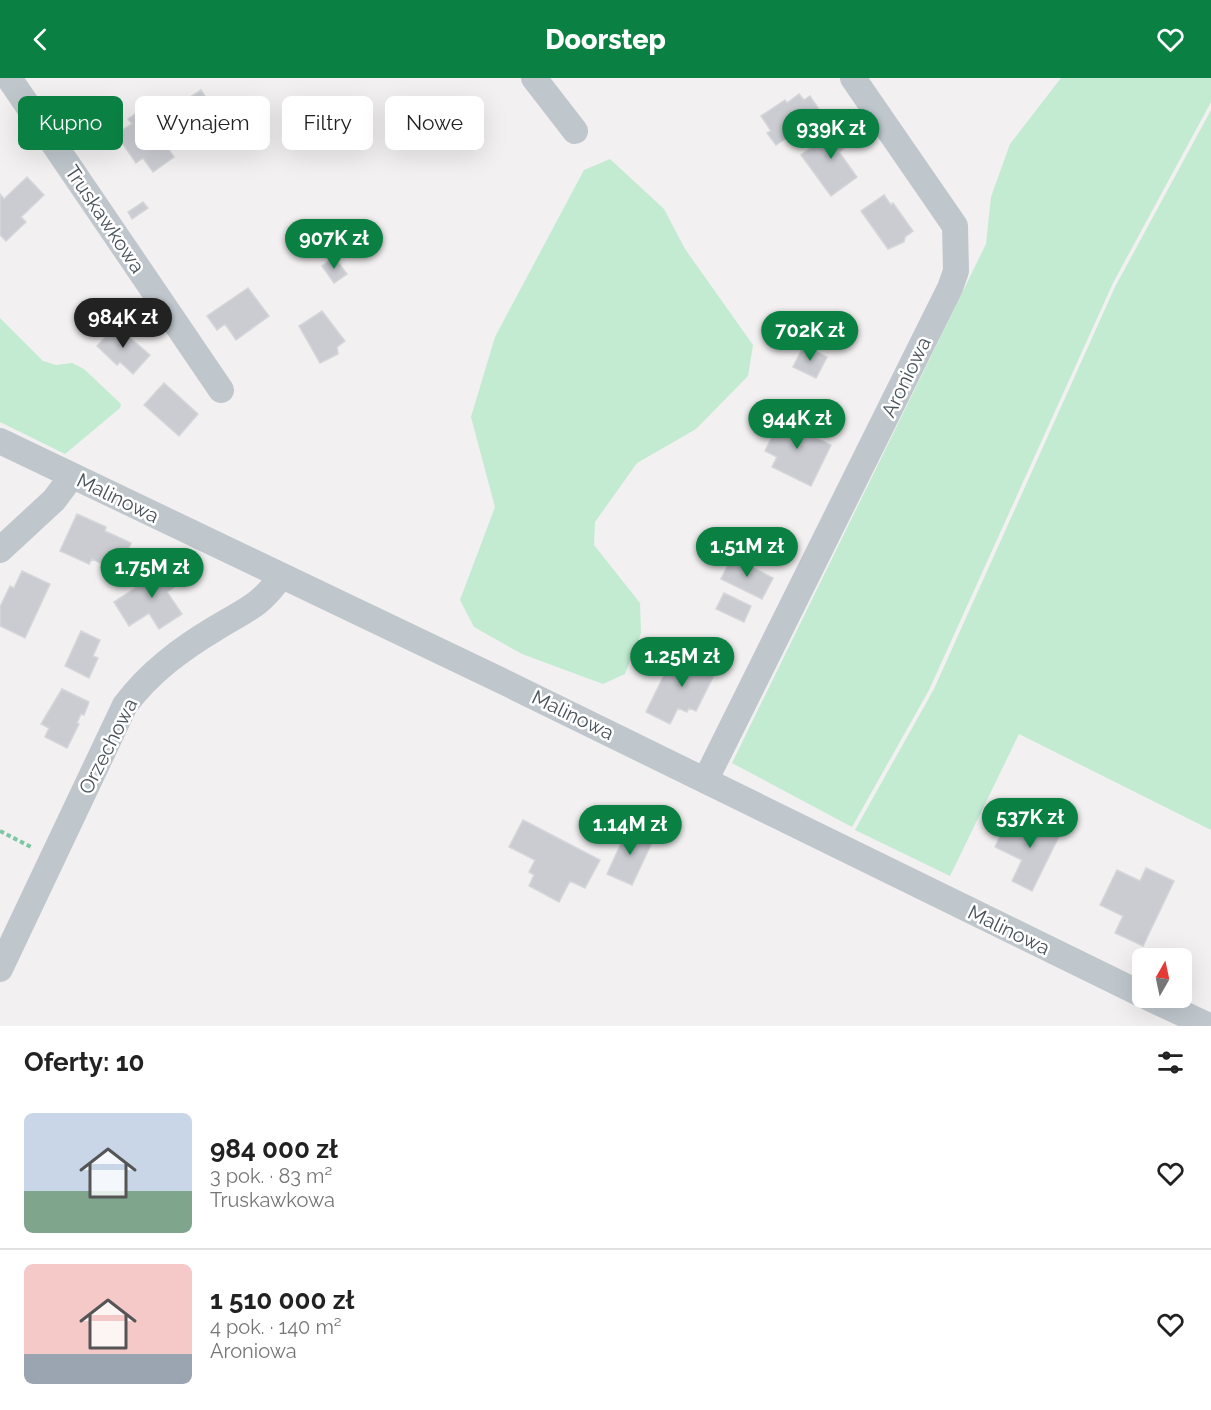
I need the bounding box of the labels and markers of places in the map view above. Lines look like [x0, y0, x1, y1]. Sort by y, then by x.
pin: 939K zł [776, 109, 886, 160]
pin: 907K zł [279, 219, 389, 270]
pin: 984K zł [68, 298, 178, 349]
pin: 702K zł [755, 311, 865, 362]
pin: 944K zł [742, 399, 852, 450]
pin: 1.51M zł [685, 527, 809, 578]
pin: 1.75M zł [90, 548, 214, 599]
pin: 1.25M zł [620, 637, 744, 688]
pin: 537K zł [975, 798, 1085, 849]
pin: 1.14M zł [568, 805, 692, 856]

